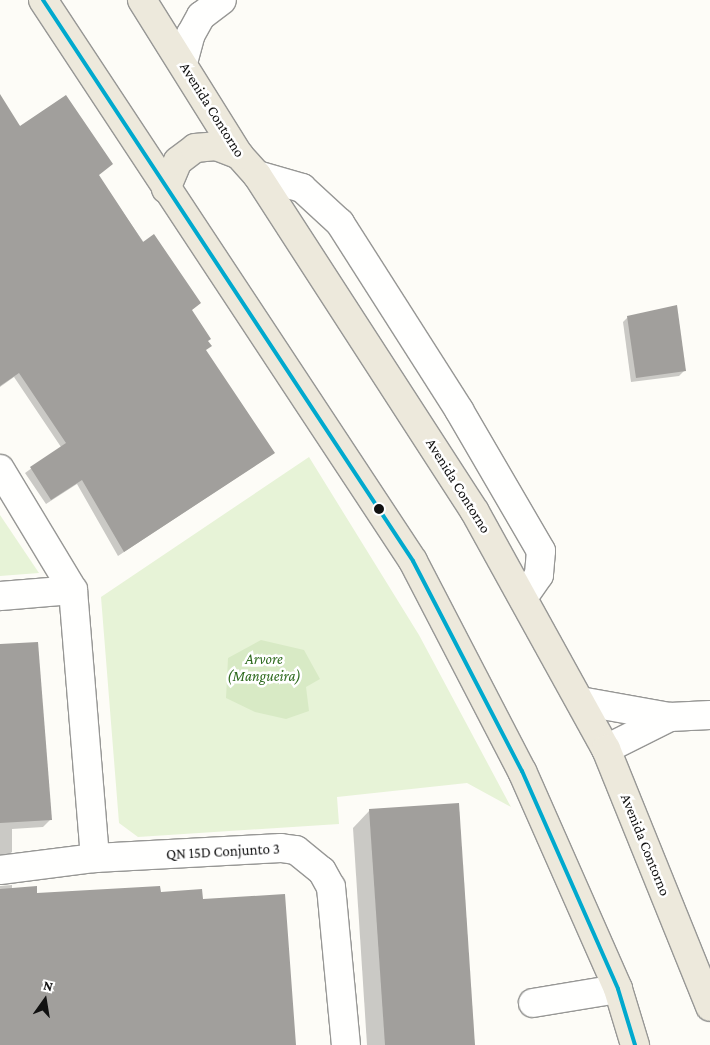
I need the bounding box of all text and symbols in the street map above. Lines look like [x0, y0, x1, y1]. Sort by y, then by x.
street label: Avenida Contorno [176, 59, 248, 161]
street label: Avenida Contorno [422, 435, 494, 537]
unlabelled marker [374, 504, 384, 514]
park label: Arvore (Mangueira) [227, 650, 301, 685]
street label: Avenida Contorno [616, 791, 674, 899]
street label: QN 15D Conjunto 3 [166, 840, 280, 864]
north arrow [20, 975, 70, 1025]
text: N [42, 977, 55, 994]

